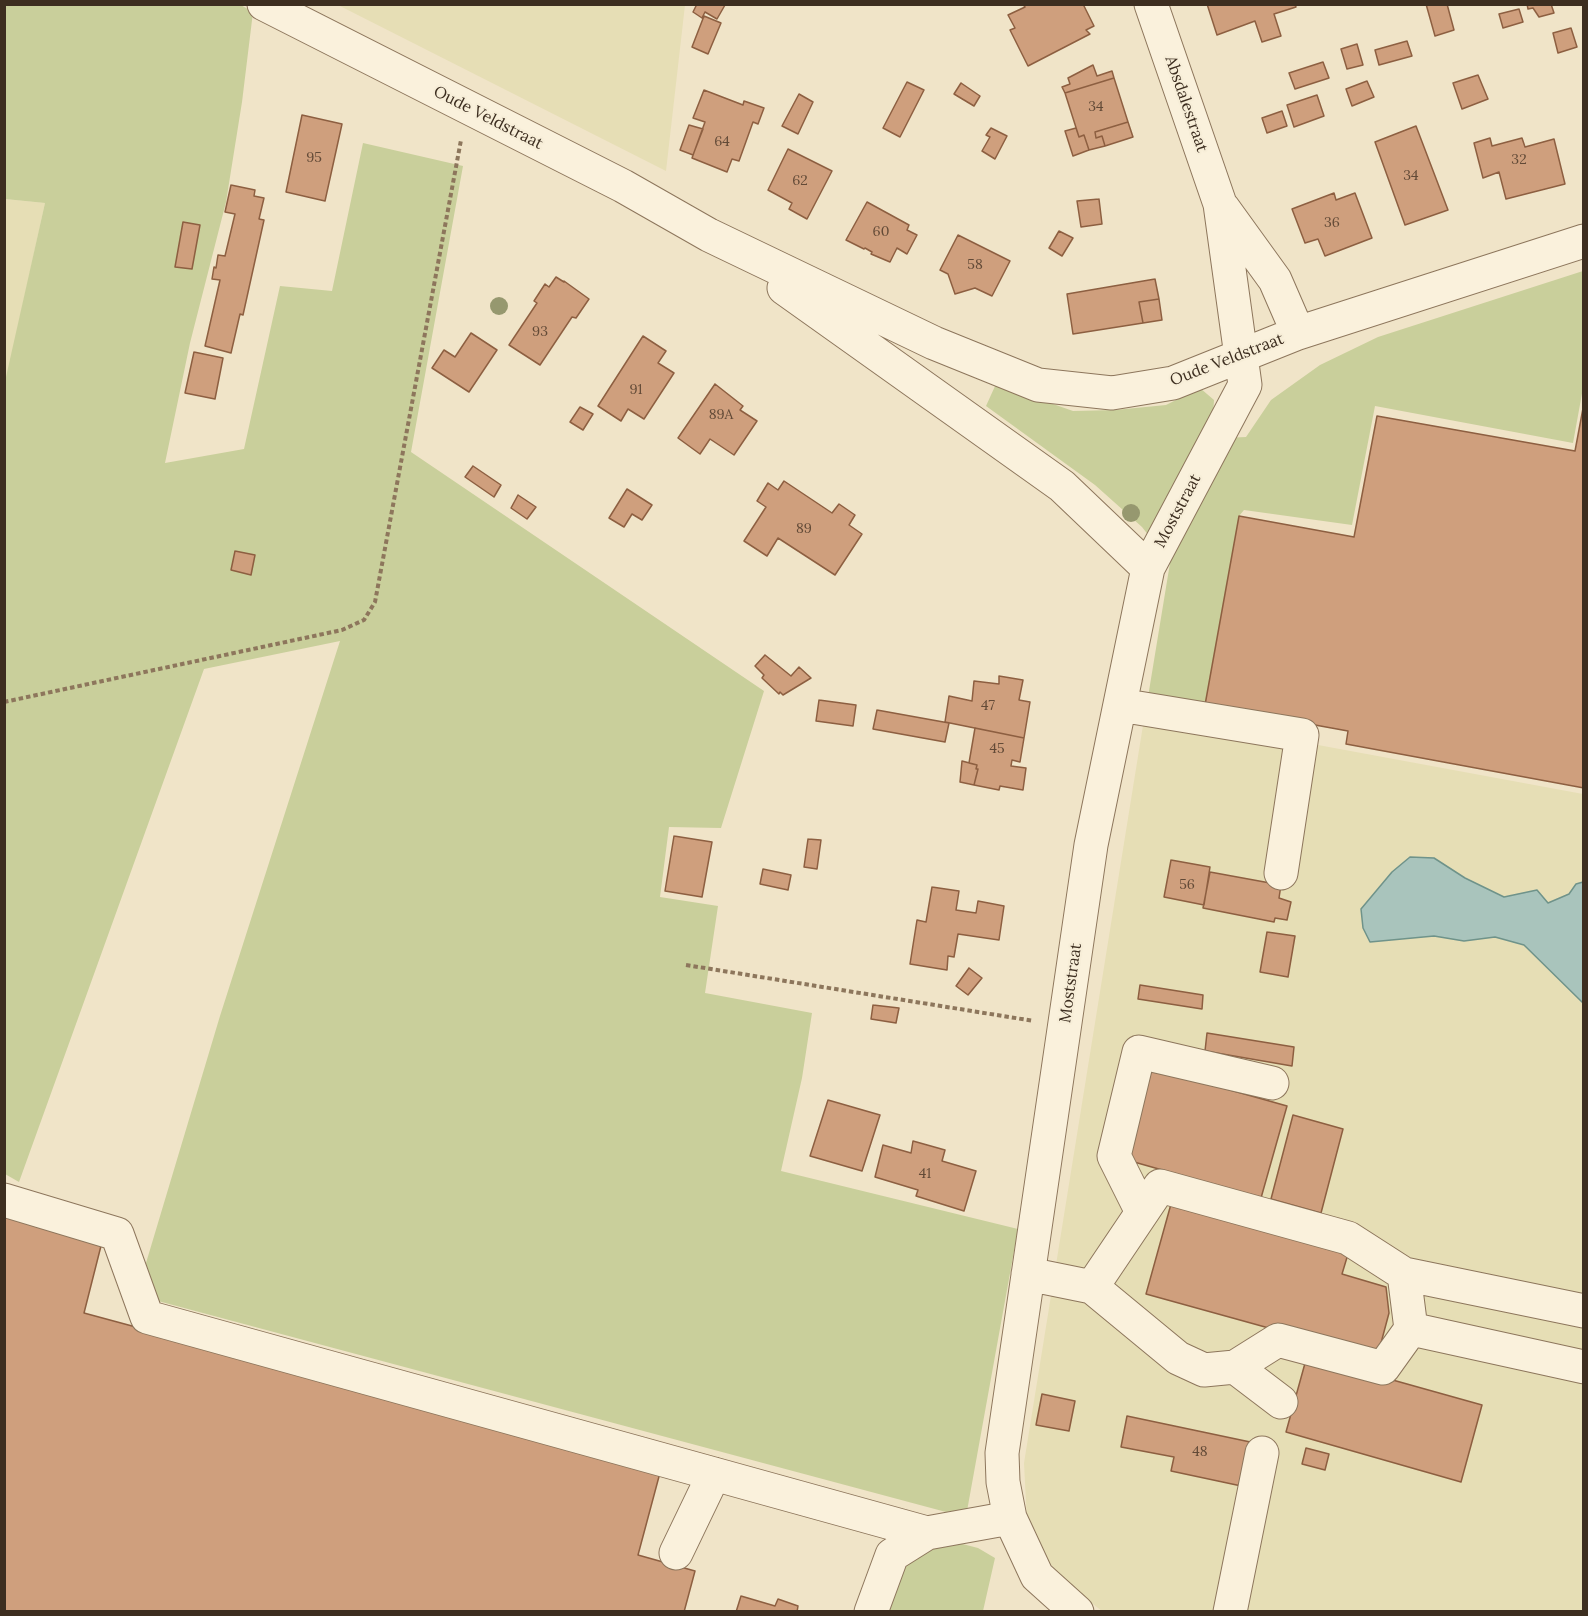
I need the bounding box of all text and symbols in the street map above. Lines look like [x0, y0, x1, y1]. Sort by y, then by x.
street label: Absdalestraat [1161, 53, 1211, 155]
street label: Oude Veldstraat [430, 82, 546, 154]
house number: 34 [1088, 99, 1104, 115]
house number: 64 [714, 134, 730, 150]
house number: 95 [306, 150, 322, 166]
house number: 32 [1511, 152, 1527, 168]
house number: 34 [1403, 168, 1419, 184]
house number: 62 [792, 173, 808, 189]
house number: 36 [1324, 215, 1340, 231]
house number: 60 [873, 224, 889, 240]
house number: 58 [967, 257, 983, 273]
house number: 93 [532, 324, 548, 340]
street label: Oude Veldstraat [1167, 330, 1287, 390]
house number: 91 [629, 382, 643, 398]
house number: 89A [709, 407, 733, 423]
street label: Moststraat [1151, 471, 1205, 551]
house number: 89 [796, 521, 812, 537]
house number: 47 [981, 698, 995, 714]
house number: 45 [989, 741, 1005, 757]
house number: 56 [1179, 877, 1195, 893]
street label: Moststraat [1056, 942, 1086, 1024]
house number: 41 [919, 1166, 931, 1182]
house number: 48 [1192, 1444, 1208, 1460]

